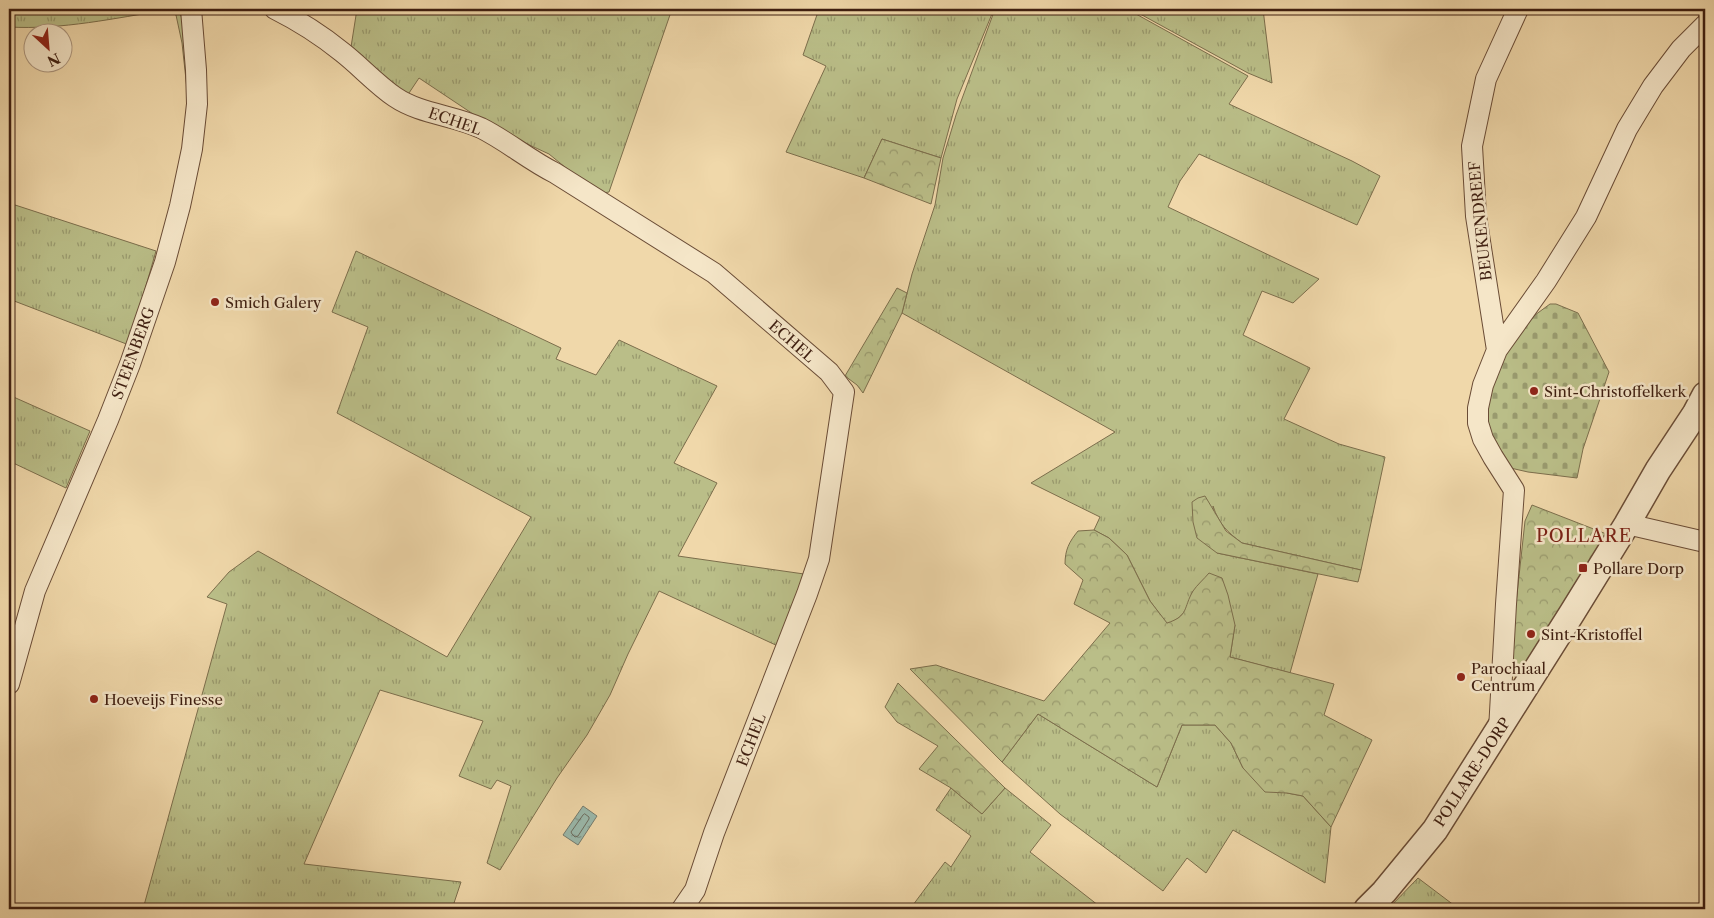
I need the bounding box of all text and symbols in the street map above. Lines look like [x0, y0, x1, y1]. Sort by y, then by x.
north arrow [22, 22, 72, 72]
text: N [44, 49, 63, 70]
street label: ECHEL [426, 103, 484, 139]
street label: BEUKENDREEF [1464, 160, 1496, 282]
place label: Smich Galery [225, 293, 322, 312]
marker: Smich Galery [209, 296, 221, 308]
street label: STEENBERG [107, 304, 159, 402]
street label: ECHEL [765, 316, 819, 366]
place label: Sint-Christoffelkerk [1544, 382, 1688, 401]
marker: Sint-Christoffelkerk [1528, 385, 1540, 397]
district label: POLLARE [1536, 525, 1632, 547]
place label: Pollare Dorp [1593, 559, 1684, 578]
marker: Pollare Dorp [1577, 562, 1589, 574]
place label: Sint-Kristoffel [1541, 625, 1643, 644]
marker: Sint-Kristoffel [1525, 628, 1537, 640]
place label: Parochiaal Centrum [1471, 659, 1547, 695]
marker: Parochiaal Centrum [1455, 671, 1467, 683]
place label: Hoeveijs Finesse [104, 690, 223, 709]
marker: Hoeveijs Finesse [88, 693, 100, 705]
street label: ECHEL [732, 711, 770, 769]
street label: POLLARE-DORP [1430, 714, 1514, 830]

